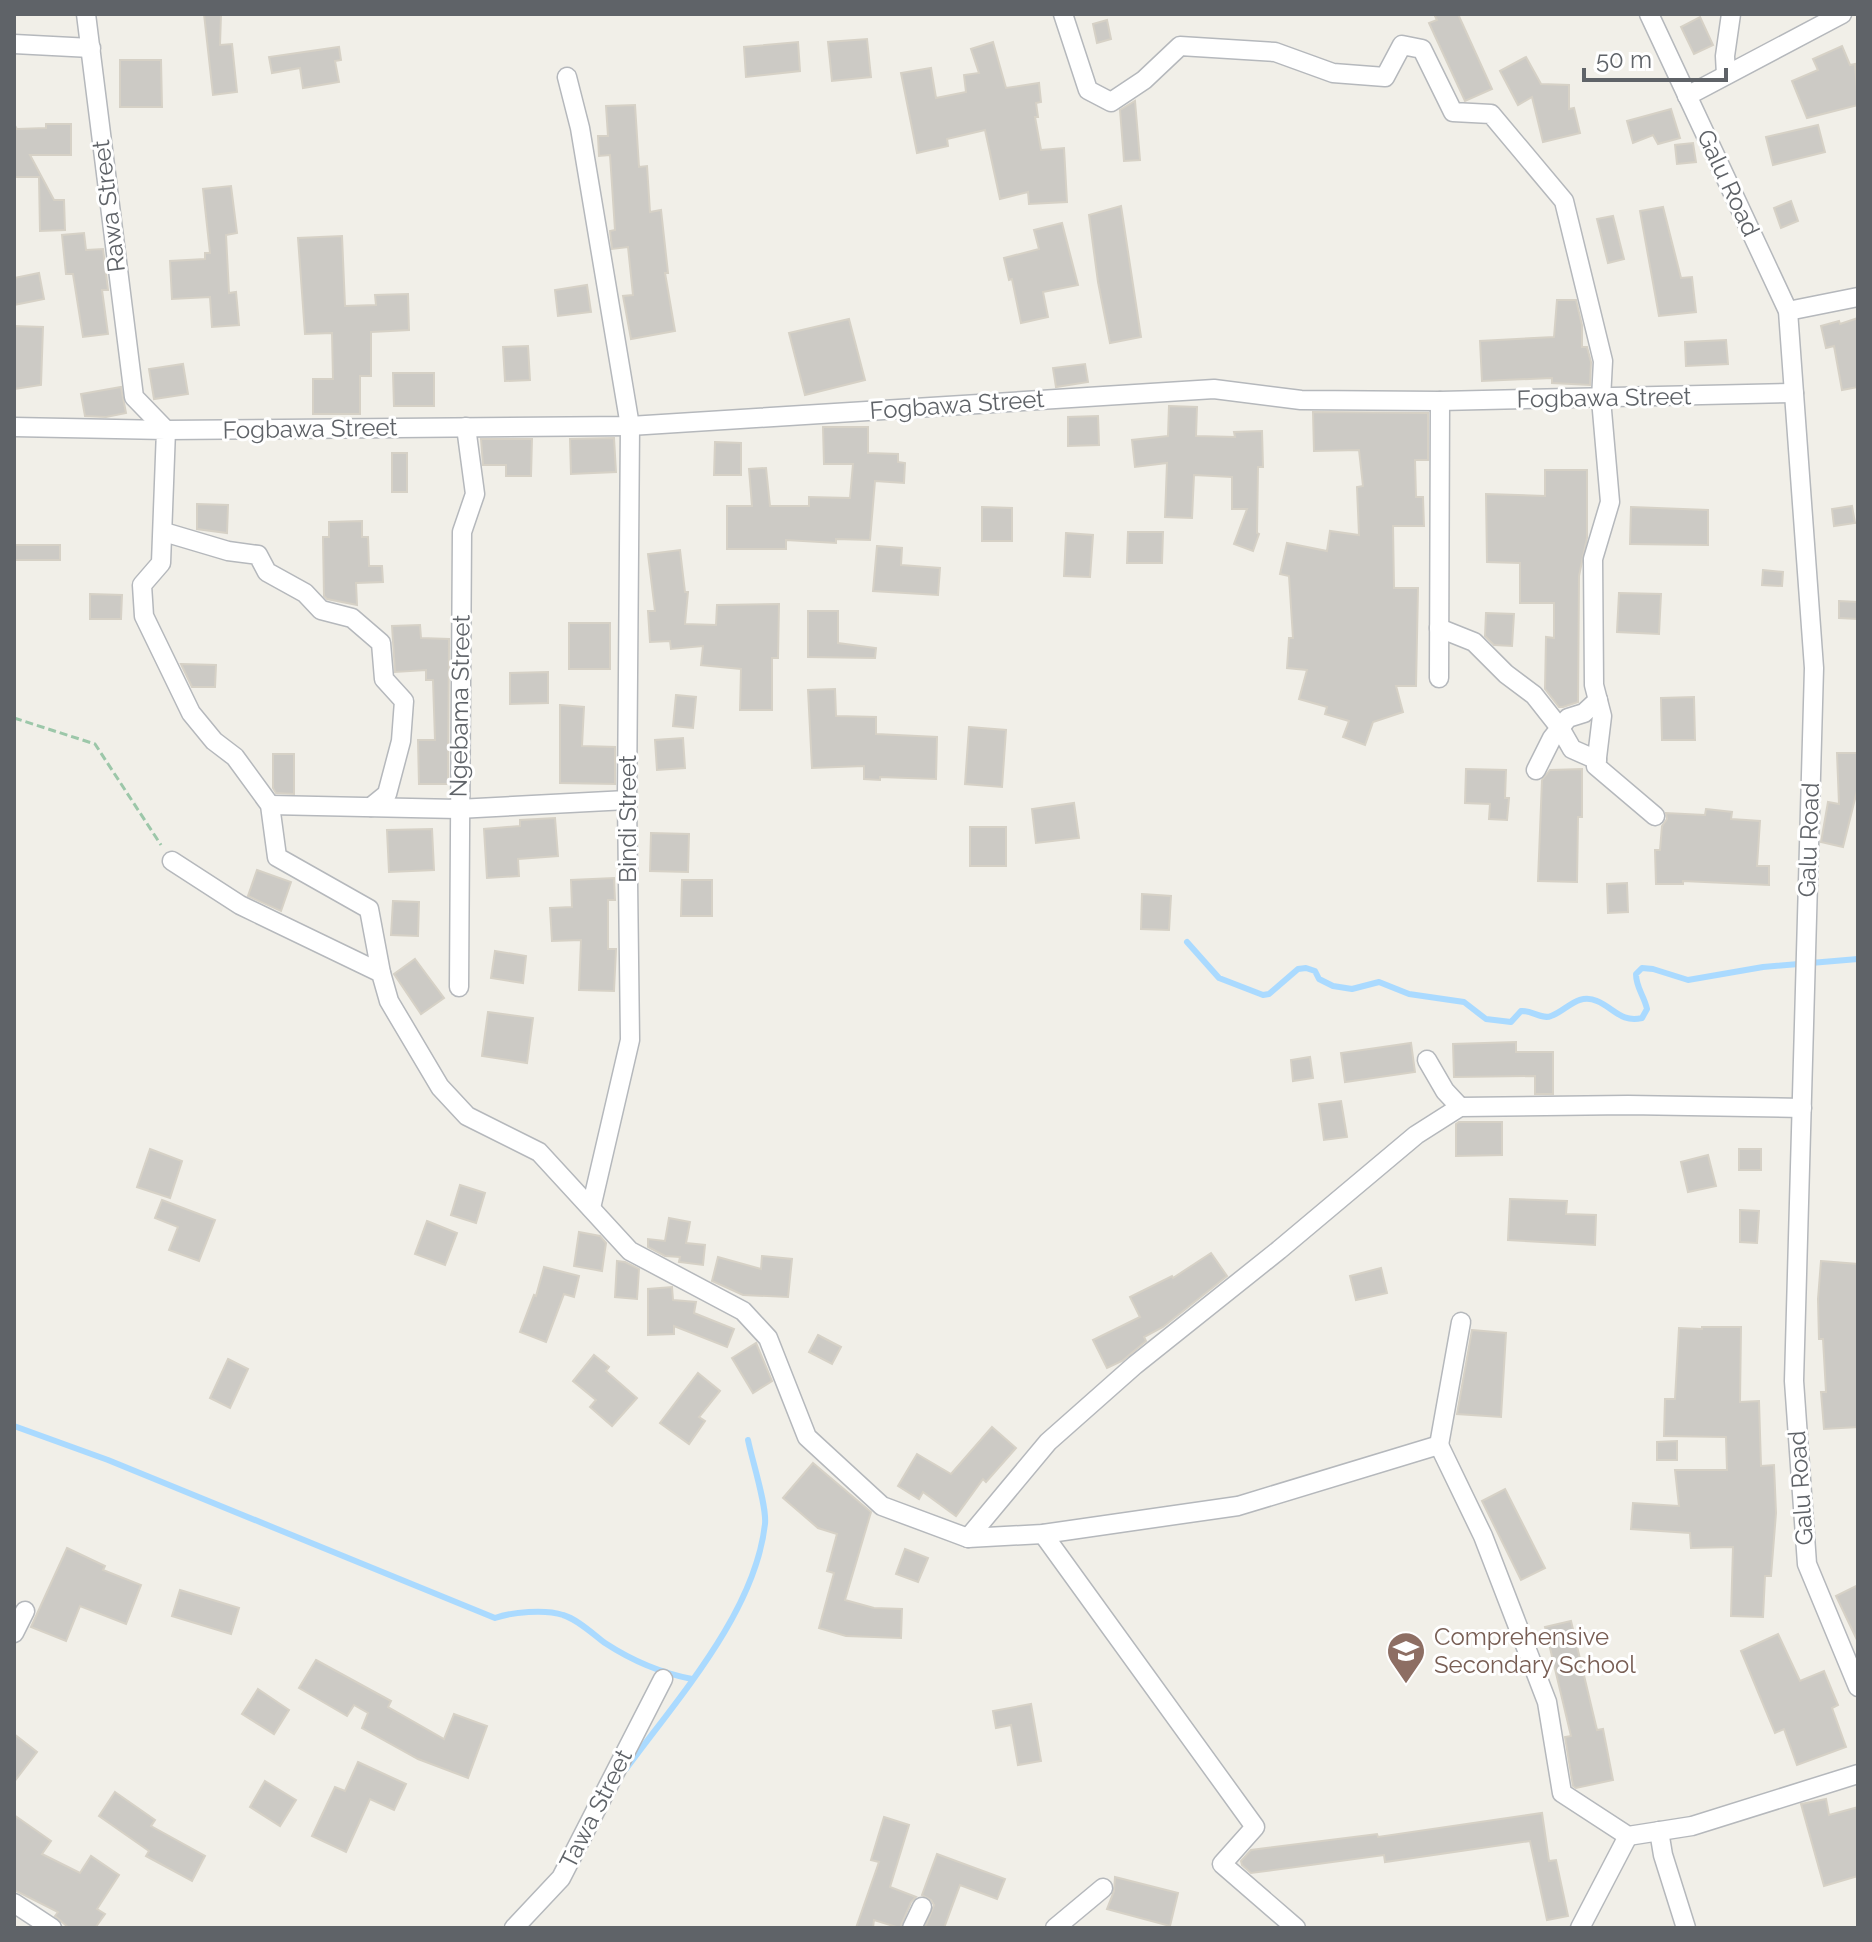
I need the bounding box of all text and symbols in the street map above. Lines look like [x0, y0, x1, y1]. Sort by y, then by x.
scale bar [1584, 32, 1726, 82]
text: 50 m [1596, 45, 1652, 74]
street label: Galu Road [1691, 125, 1766, 241]
street label: Rawa Street [86, 138, 131, 274]
street label: Fogbawa Street [1516, 381, 1692, 414]
street label: Fogbawa Street [869, 384, 1045, 425]
street label: Fogbawa Street [222, 412, 398, 445]
street label: Ngebama Street [443, 614, 476, 798]
street label: Bindi Street [613, 755, 642, 883]
street label: Galu Road [1792, 782, 1825, 898]
street label: Galu Road [1782, 1430, 1819, 1546]
place label: Comprehensive Secondary School [1434, 1622, 1636, 1679]
school or university icon: Comprehensive Secondary School [1385, 1630, 1427, 1685]
street label: Tawa Street [553, 1744, 638, 1873]

